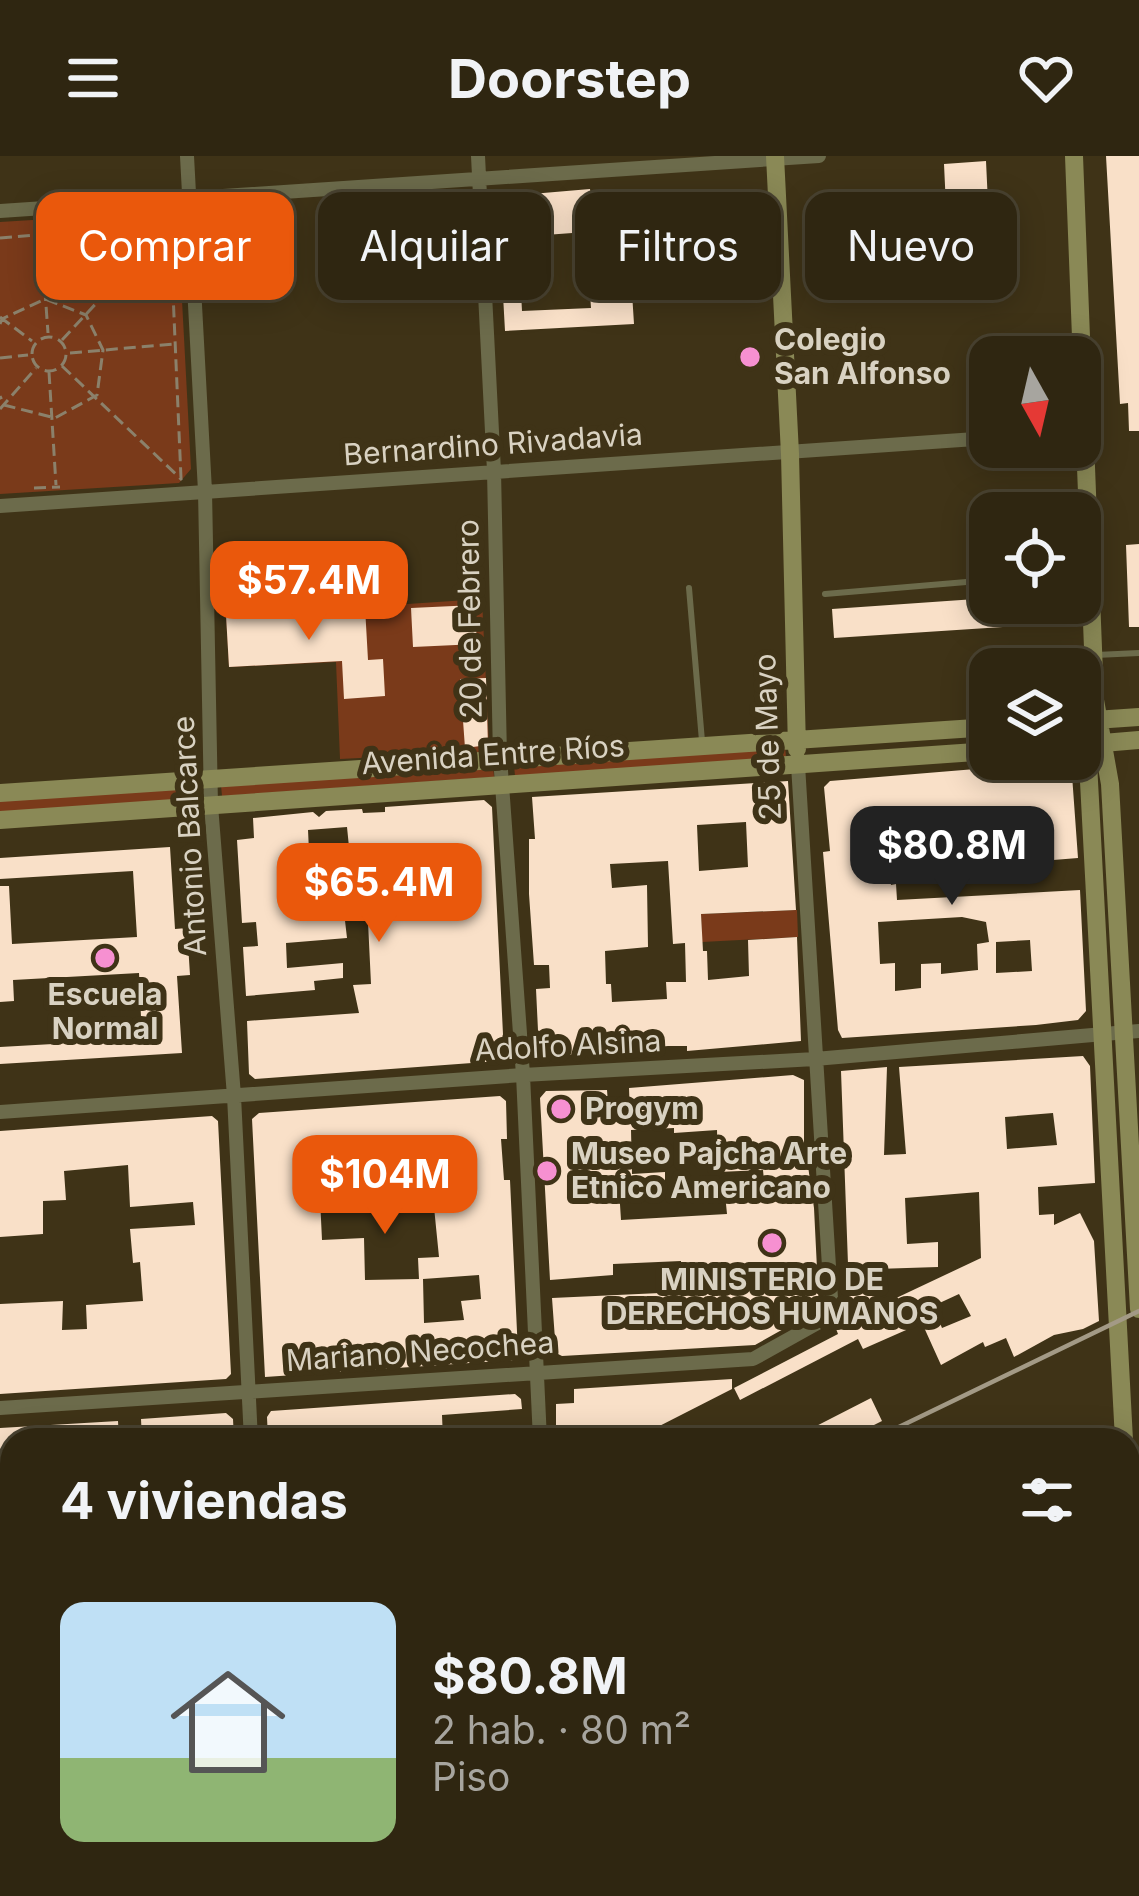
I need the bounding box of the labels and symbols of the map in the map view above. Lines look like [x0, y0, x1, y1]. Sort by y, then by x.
place label: Colegio San Alfonso [774, 321, 951, 391]
north arrow [969, 336, 1101, 468]
marker: Colegio San Alfonso [737, 344, 763, 370]
street label: Bernardino Rivadavia [342, 416, 644, 472]
street label: 20 de Febrero [449, 519, 489, 719]
pin: $57.4M [211, 541, 407, 643]
street label: 25 de Mayo [746, 653, 788, 821]
street label: Antonio Balcarce [165, 715, 213, 957]
street label: Avenida Entre Ríos [360, 727, 626, 781]
pin: $80.8M [854, 806, 1050, 908]
pin: $65.4M [281, 843, 477, 945]
marker: Escuela Normal [92, 945, 118, 971]
place label: Escuela Normal [48, 976, 162, 1046]
street label: Adolfo Alsina [474, 1022, 662, 1068]
place label: Progym [585, 1090, 699, 1126]
marker: Progym [548, 1096, 574, 1122]
pin: $104M [301, 1135, 469, 1237]
place label: Museo Pajcha Arte Etnico Americano [571, 1135, 847, 1205]
marker: Museo Pajcha Arte Etnico Americano [534, 1158, 560, 1184]
marker: MINISTERIO DE DERECHOS HUMANOS [759, 1230, 785, 1256]
place label: MINISTERIO DE DERECHOS HUMANOS [606, 1261, 938, 1331]
street label: Mariano Necochea [285, 1324, 555, 1378]

